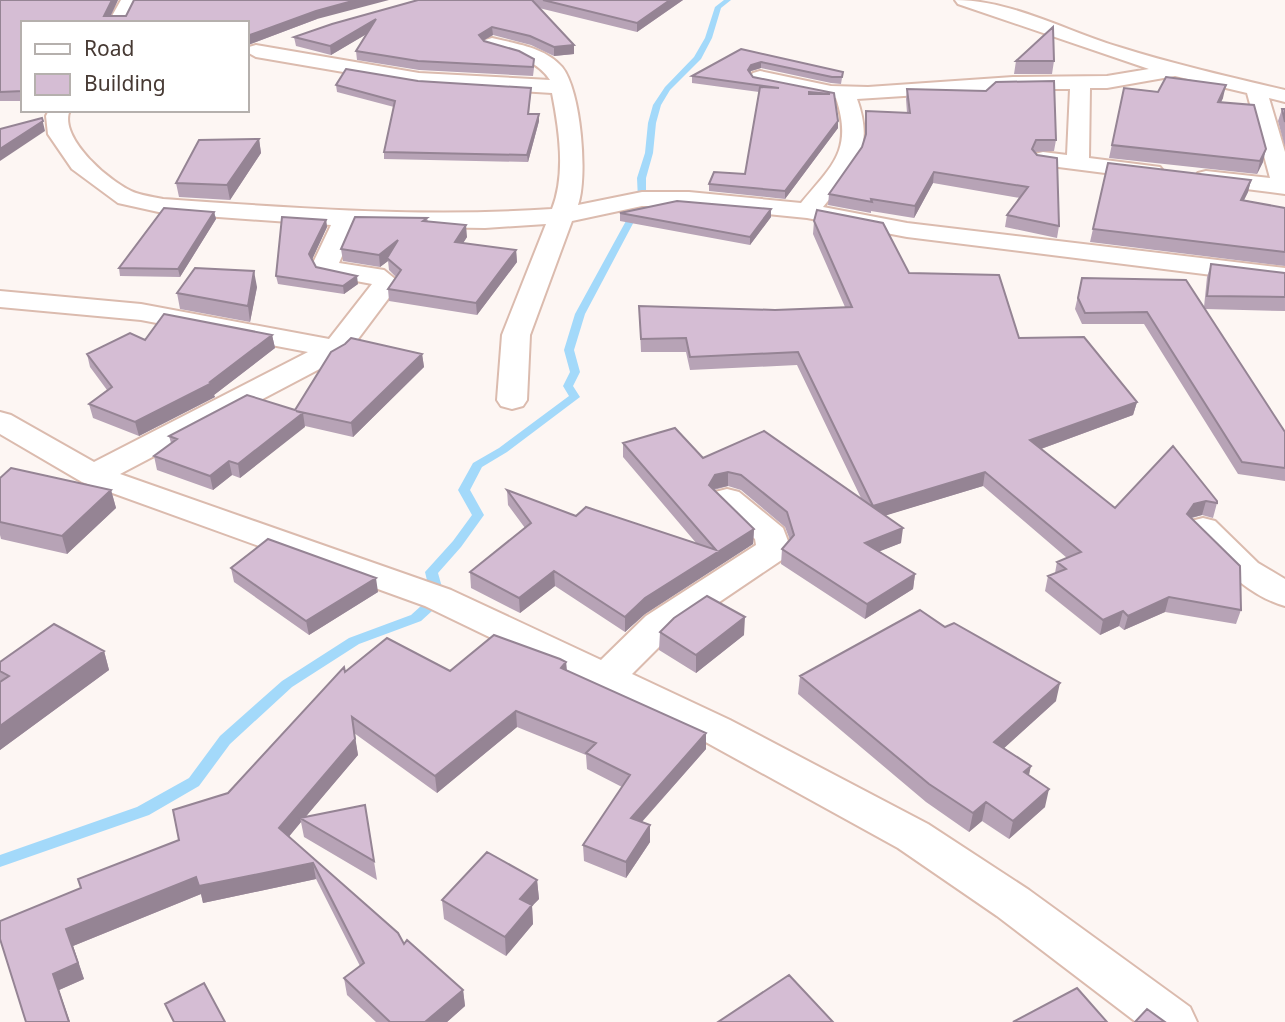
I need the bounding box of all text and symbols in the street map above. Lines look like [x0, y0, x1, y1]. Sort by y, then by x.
legend [21, 21, 248, 112]
text: Road [84, 34, 134, 62]
text: Building [84, 69, 166, 97]

